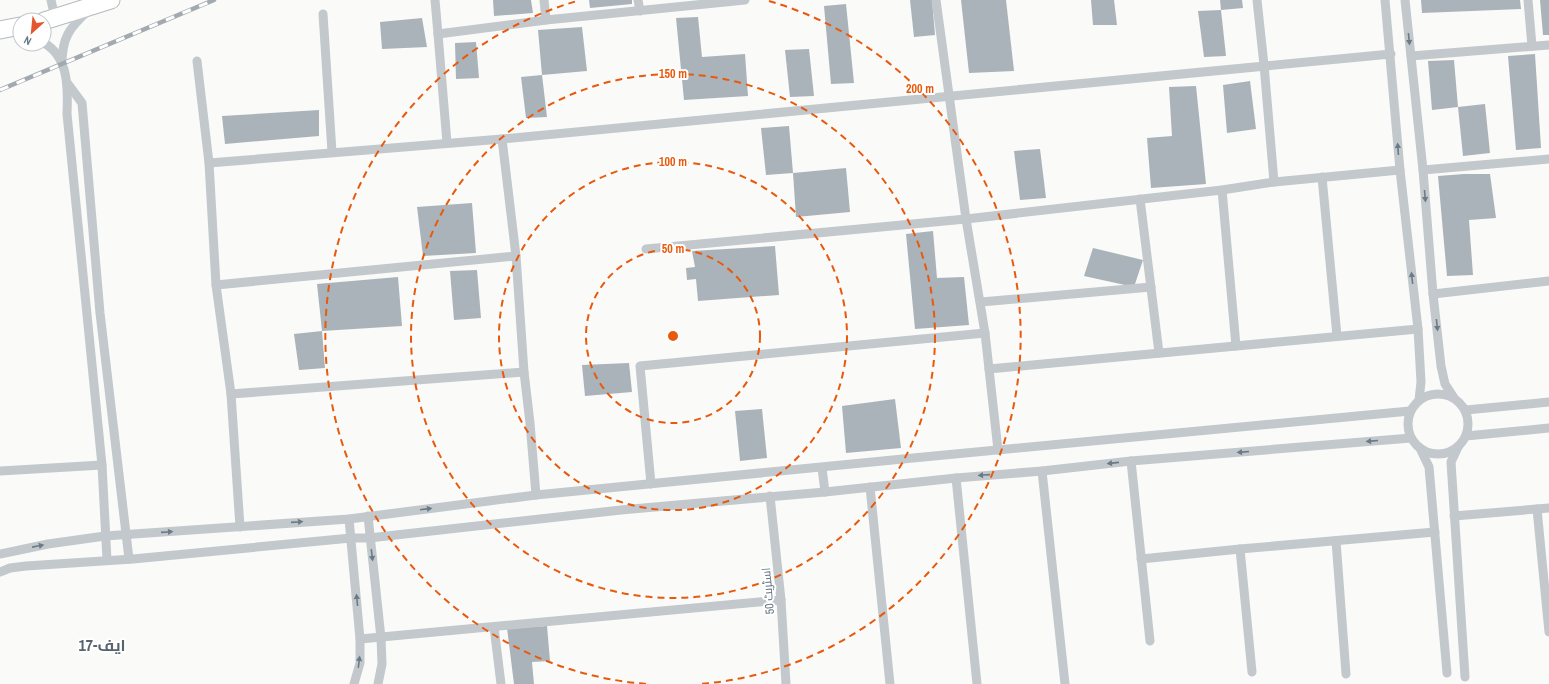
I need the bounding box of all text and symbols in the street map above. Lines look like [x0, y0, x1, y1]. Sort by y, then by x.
north arrow [12, 12, 52, 52]
text: N [21, 33, 34, 49]
one-way arrow [1406, 33, 1412, 45]
text: 150 m [659, 66, 687, 82]
text: 200 m [906, 81, 934, 97]
one-way arrow [1395, 143, 1402, 155]
text: 100 m [659, 154, 687, 170]
one-way arrow [1422, 190, 1429, 202]
text: 50 m [662, 241, 684, 257]
one-way arrow [1409, 272, 1415, 284]
one-way arrow [1433, 319, 1440, 331]
centre of rings [666, 329, 680, 343]
one-way arrow [1366, 438, 1378, 444]
one-way arrow [1237, 449, 1249, 455]
one-way arrow [1107, 460, 1119, 467]
one-way arrow [978, 472, 990, 479]
one-way arrow [420, 506, 432, 512]
one-way arrow [291, 519, 303, 526]
one-way arrow [161, 528, 173, 535]
one-way arrow [32, 543, 44, 549]
one-way arrow [368, 549, 375, 561]
street label: اسٹریٹ 50 [758, 567, 778, 615]
one-way arrow [354, 594, 360, 606]
district label: ایف-17 [78, 634, 126, 656]
one-way arrow [356, 656, 362, 668]

